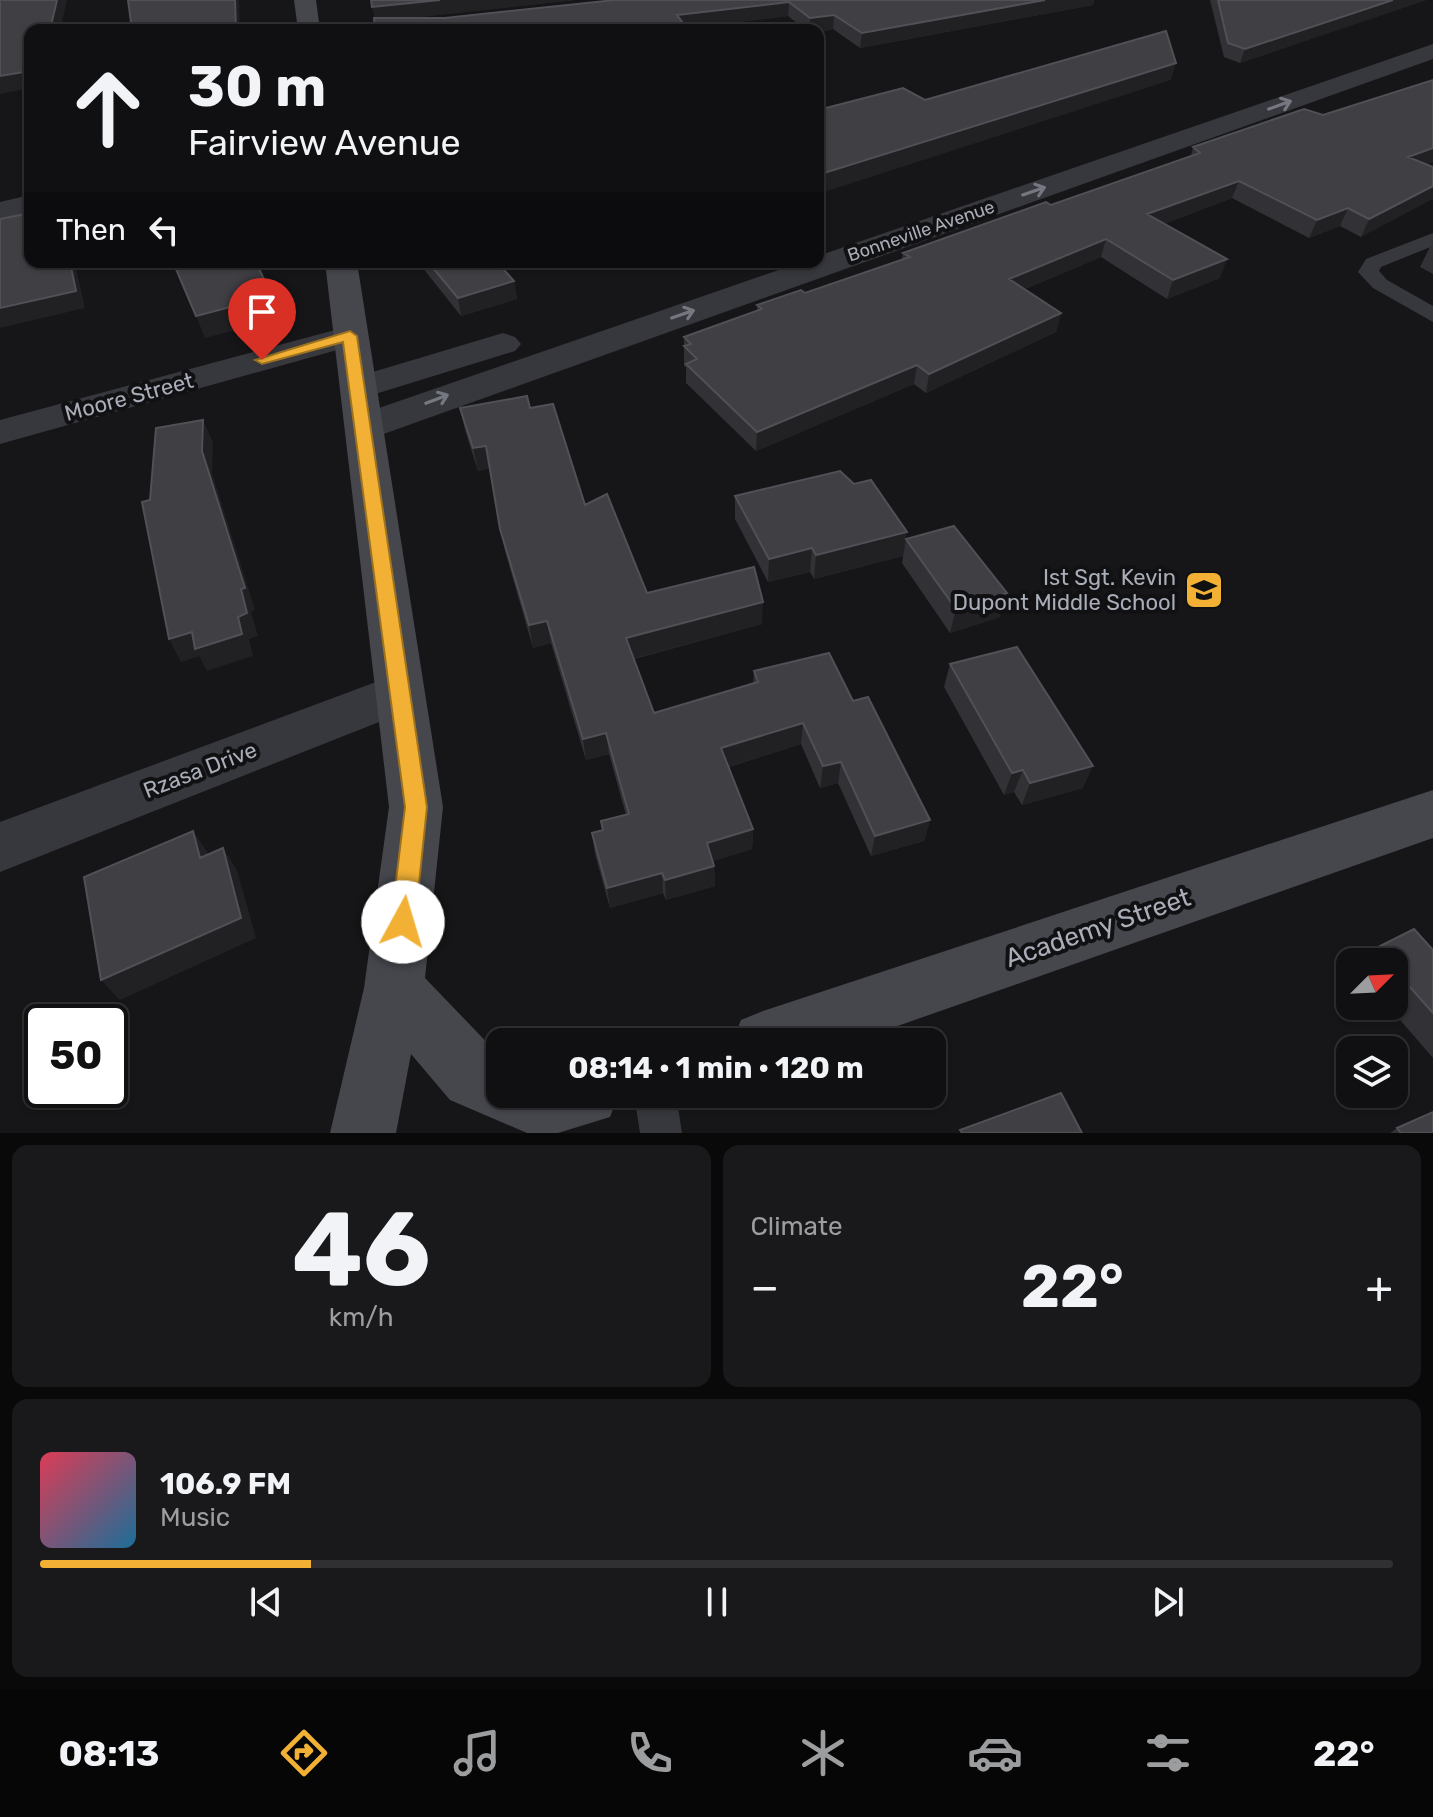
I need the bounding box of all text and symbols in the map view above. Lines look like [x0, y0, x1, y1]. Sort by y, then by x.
text: 30 m [188, 54, 326, 120]
icon: ahead [56, 56, 160, 160]
one-way arrow [1267, 97, 1292, 112]
text: Fairview Avenue [188, 121, 461, 164]
one-way arrow [1021, 183, 1046, 198]
street label: Bonneville Avenue [845, 196, 997, 266]
icon: left [142, 208, 186, 252]
text: Then [56, 212, 126, 248]
pin [228, 278, 296, 360]
icon: arrive [240, 290, 284, 334]
one-way arrow [670, 305, 695, 320]
street label: Moore Street [62, 367, 197, 427]
one-way arrow [424, 391, 449, 405]
place label: Ist Sgt. Kevin Dupont Middle School [953, 564, 1176, 616]
school or university icon: Ist Sgt. Kevin Dupont Middle School [1183, 569, 1225, 611]
street label: Rzasa Drive [139, 736, 261, 804]
position arrow [361, 880, 445, 964]
street label: Academy Street [1001, 882, 1195, 974]
north arrow [1336, 948, 1408, 1020]
map controls [1336, 948, 1408, 1108]
speed limit sign: 50 [24, 1004, 128, 1108]
button: layers [1336, 1036, 1408, 1108]
text: 08:14 · 1 min · 120 m [568, 1050, 864, 1086]
text: 46 [292, 1188, 431, 1311]
text: Climate [751, 1211, 843, 1242]
text: 22° [1021, 1251, 1124, 1322]
text: − [751, 1261, 779, 1313]
text: + [1366, 1261, 1393, 1313]
text: km/h [329, 1302, 394, 1333]
text: 106.9 FM [160, 1466, 291, 1502]
text: Music [160, 1502, 230, 1533]
icon: previous [244, 1580, 288, 1624]
icon: pause [695, 1580, 739, 1624]
icon: next [1146, 1580, 1190, 1624]
icon: directions [276, 1725, 332, 1781]
icon: music [449, 1725, 505, 1781]
icon: phone [622, 1725, 678, 1781]
icon: climate [795, 1725, 851, 1781]
icon: car [967, 1725, 1023, 1781]
icon: filters [1140, 1725, 1196, 1781]
text: 08:13 [58, 1732, 159, 1775]
text: 22° [1313, 1732, 1375, 1775]

